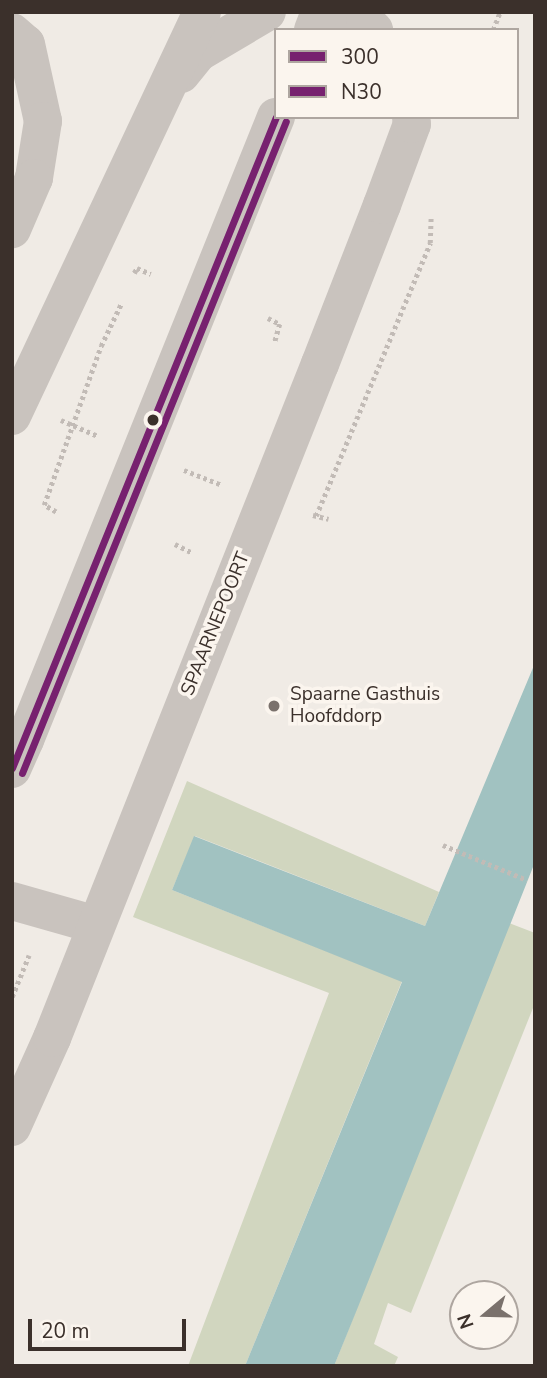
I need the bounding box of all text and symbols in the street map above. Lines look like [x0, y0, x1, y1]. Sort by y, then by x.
legend [274, 28, 519, 119]
text: 300 [341, 43, 379, 71]
text: N30 [341, 78, 382, 106]
unlabelled marker [146, 413, 160, 427]
street label: SPAARNEPOORT [177, 549, 255, 699]
place label: Spaarne Gasthuis Hoofddorp [290, 684, 440, 728]
marker: Spaarne Gasthuis Hoofddorp [264, 696, 284, 716]
north arrow [449, 1280, 519, 1350]
scale bar [32, 1304, 189, 1348]
text: N [451, 1310, 481, 1332]
text: 20 m [41, 1317, 90, 1345]

